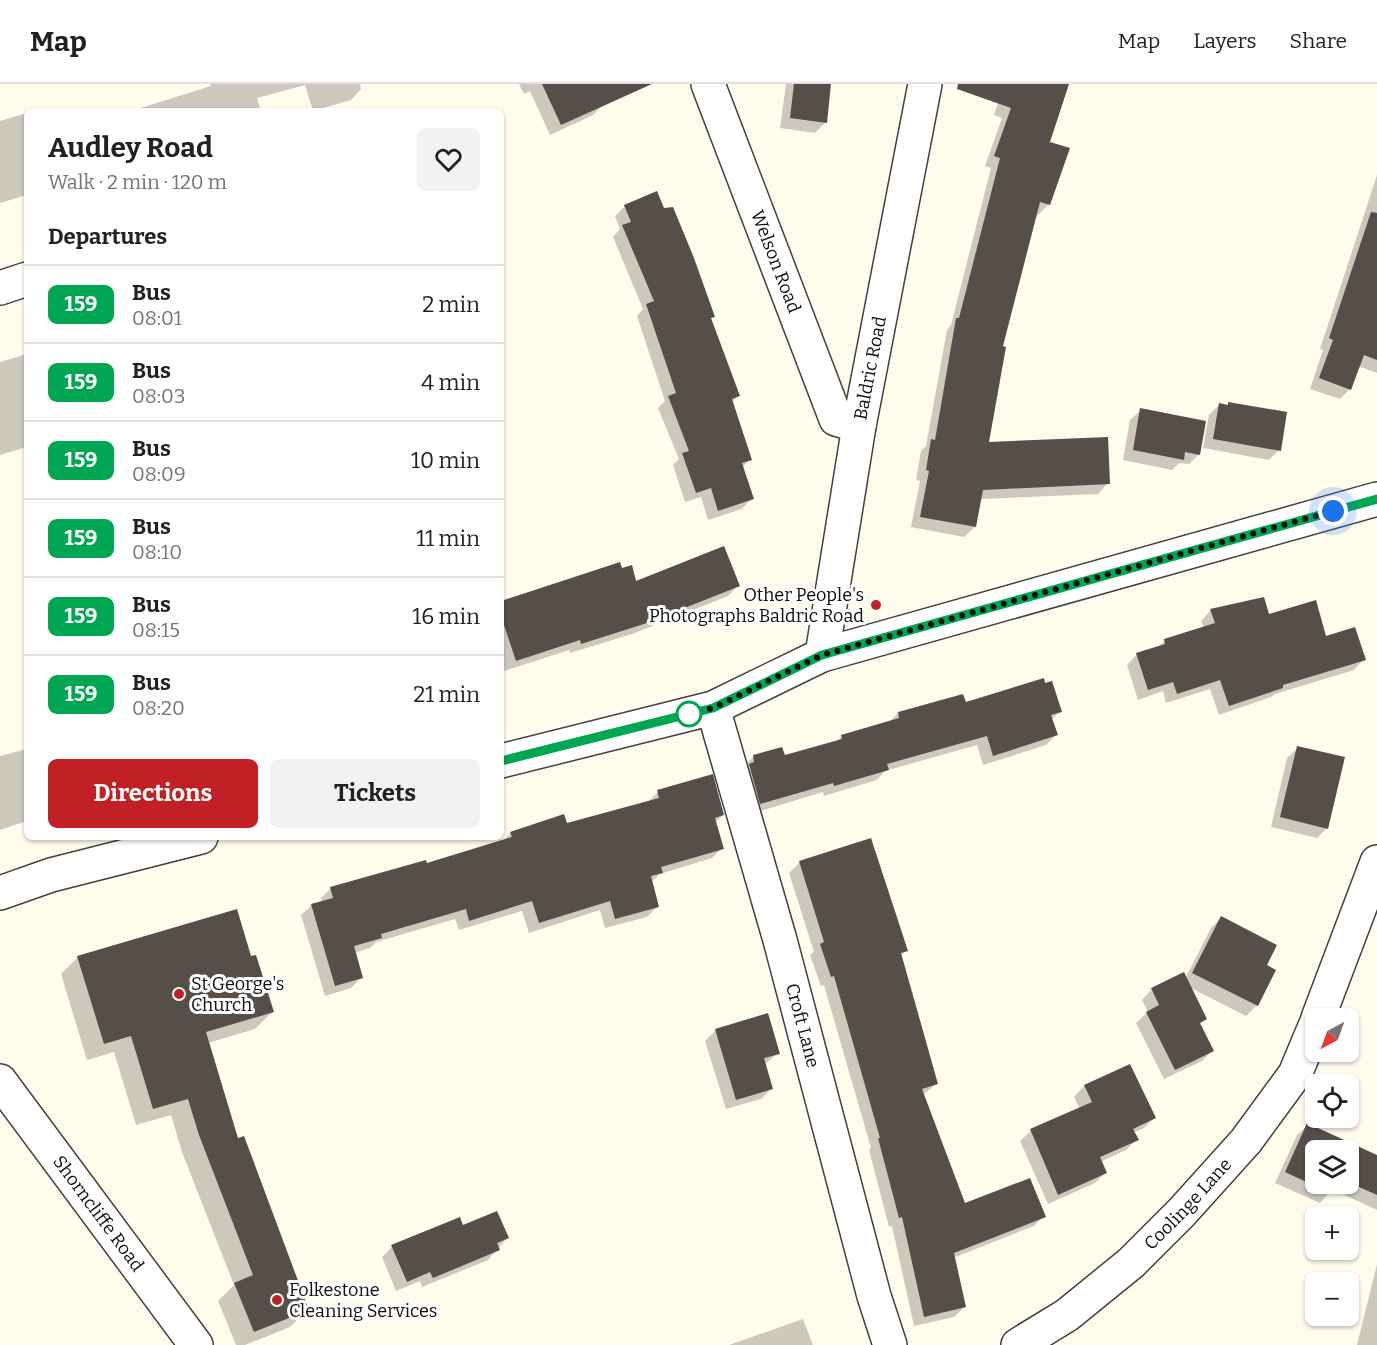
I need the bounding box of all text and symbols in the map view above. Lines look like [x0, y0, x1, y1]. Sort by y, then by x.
text: Map [30, 25, 87, 58]
text: Map [1118, 28, 1160, 54]
text: Layers [1193, 28, 1257, 54]
text: Share [1290, 28, 1347, 54]
button: heart [417, 128, 480, 191]
text: Audley Road [48, 131, 213, 164]
text: Walk · 2 min · 120 m [48, 170, 227, 194]
street label: Welson Road [746, 207, 806, 316]
text: Departures [48, 223, 167, 250]
text: Bus [132, 279, 171, 306]
text: 159 [65, 291, 97, 317]
text: 2 min [422, 291, 480, 318]
text: 08:01 [132, 306, 182, 330]
street label: Baldric Road [849, 314, 891, 422]
text: Bus [132, 357, 171, 384]
text: 159 [65, 369, 97, 395]
text: 4 min [421, 369, 480, 396]
text: 08:03 [132, 384, 185, 408]
text: Bus [132, 435, 171, 462]
text: 159 [65, 447, 97, 473]
text: 10 min [411, 447, 480, 474]
text: 08:09 [132, 462, 186, 486]
your location [1318, 496, 1348, 526]
text: Bus [132, 513, 171, 540]
text: 159 [65, 525, 97, 551]
text: 11 min [416, 525, 480, 552]
text: 08:10 [132, 540, 182, 564]
place label: Other People's Photographs Baldric Road [649, 584, 864, 627]
text: Bus [132, 591, 171, 618]
marker: Other People's Photographs Baldric Road [869, 598, 883, 612]
text: 159 [65, 603, 97, 629]
text: 16 min [412, 603, 480, 630]
text: 08:15 [132, 618, 180, 642]
text: Bus [132, 669, 171, 696]
text: 159 [65, 681, 97, 707]
text: 21 min [413, 681, 480, 708]
text: 08:20 [132, 696, 185, 720]
unlabelled marker [676, 701, 702, 727]
button: Directions [48, 759, 258, 828]
button: Tickets [270, 759, 480, 828]
place label: St George's Church [191, 973, 284, 1016]
street label: Croft Lane [781, 981, 824, 1070]
marker: St George's Church [172, 987, 186, 1001]
north arrow [1305, 1008, 1359, 1062]
map controls [1305, 1008, 1359, 1326]
button: locate [1305, 1074, 1359, 1128]
button: layers [1305, 1140, 1359, 1194]
street label: Shorncliffe Road [48, 1151, 149, 1276]
street label: Coolinge Lane [1140, 1153, 1236, 1254]
button: + [1305, 1206, 1359, 1260]
button: − [1305, 1272, 1359, 1326]
place label: Folkestone Cleaning Services [289, 1279, 437, 1322]
marker: Folkestone Cleaning Services [270, 1293, 284, 1307]

